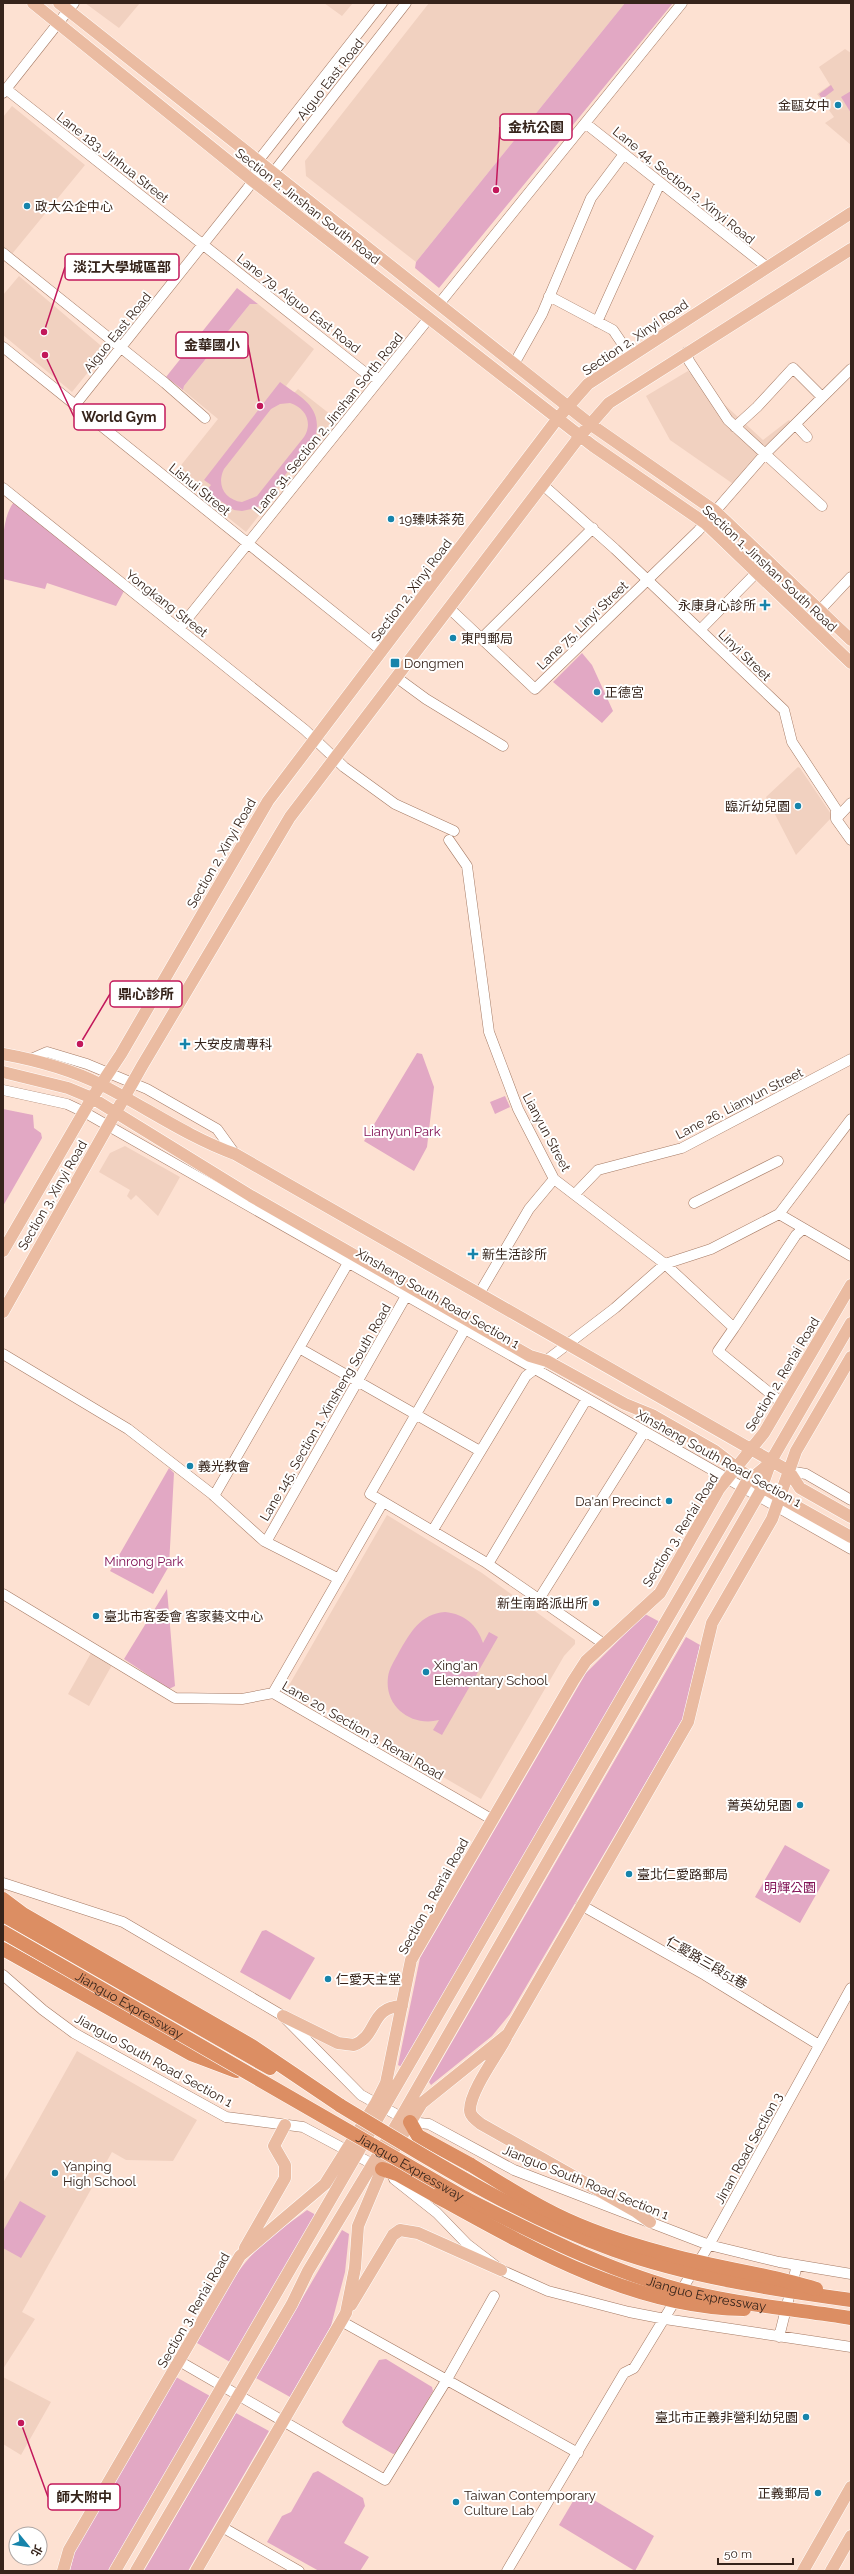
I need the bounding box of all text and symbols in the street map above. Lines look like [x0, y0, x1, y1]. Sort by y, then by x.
street label: Aiguo East Road [294, 36, 367, 123]
place label: 金甌女中 [778, 98, 830, 113]
marker: 金甌女中 [833, 100, 843, 110]
street label: Lane 183, Jinhua Street [54, 109, 172, 206]
callout: 金杭公園 [500, 114, 572, 140]
text: 金杭公園 [508, 119, 564, 135]
street label: Lane 44, Section 2, Xinyi Road [610, 124, 758, 247]
street label: Section 2, Jinshan South Road [232, 145, 383, 268]
place label: 政大公企中心 [35, 199, 113, 214]
marker: 政大公企中心 [22, 201, 32, 211]
street label: Lane 79, Aiguo East Road [234, 251, 363, 356]
callout: 淡江大學城區部 [65, 254, 179, 280]
text: 淡江大學城區部 [73, 259, 171, 275]
street label: Aiguo East Road [81, 289, 154, 375]
street label: Section 2, Xinyi Road [580, 296, 691, 378]
street label: Lane 31, Section 2, Jinshan Sorth Road [251, 330, 406, 517]
callout: 金華國小 [176, 332, 248, 358]
text: 金華國小 [184, 337, 240, 353]
callout: World Gym [74, 404, 165, 430]
text: World Gym [81, 409, 157, 425]
street label: Lishui Street [166, 460, 234, 519]
street label: Section 1, Jinshan South Road [699, 502, 840, 635]
place label: 19臻味茶苑 [399, 512, 464, 527]
marker: 19臻味茶苑 [386, 514, 396, 524]
street label: Section 2, Xinyi Road [368, 536, 455, 644]
street label: Yongkang Street [123, 567, 211, 640]
street label: Lane 75, Linyi Street [534, 578, 631, 673]
place label: 永康身心診所 [678, 598, 756, 613]
marker: 永康身心診所 [759, 599, 771, 611]
street label: Linyi Street [715, 627, 774, 685]
place label: 東門郵局 [461, 631, 513, 646]
marker: 東門郵局 [448, 633, 458, 643]
place label: Dongmen [404, 656, 464, 671]
marker: Dongmen [389, 657, 401, 669]
place label: 正德宮 [605, 685, 644, 700]
marker: 正德宮 [592, 687, 602, 697]
street label: Section 2, Xinyi Road [184, 796, 259, 911]
place label: 臨沂幼兒園 [725, 799, 790, 814]
marker: 臨沂幼兒園 [793, 801, 803, 811]
callout: 鼎心診所 [110, 981, 182, 1007]
text: 鼎心診所 [118, 986, 174, 1002]
place label: 大安皮膚專科 [194, 1037, 272, 1052]
marker: 大安皮膚專科 [179, 1038, 191, 1050]
street label: Lane 26, Lianyun Street [673, 1065, 806, 1142]
street label: Lianyun Street [520, 1090, 574, 1175]
park label: Lianyun Park [363, 1124, 441, 1139]
street label: Section 3, Xinyi Road [15, 1138, 90, 1253]
street label: Xinsheng South Road Section 1 [353, 1245, 522, 1352]
place label: 新生活診所 [482, 1247, 547, 1262]
marker: 新生活診所 [467, 1248, 479, 1260]
street label: Lane 145, Section 1, Xinsheng South Road [257, 1301, 394, 1523]
street label: Section 2, Ren’ai Road [742, 1315, 822, 1434]
street label: Xinsheng South Road Section 1 [634, 1407, 804, 1510]
place label: 義光教會 [198, 1459, 250, 1474]
marker: 義光教會 [185, 1461, 195, 1471]
street label: Section 3, Ren’ai Road [639, 1471, 721, 1590]
place label: Da'an Precinct [575, 1494, 662, 1509]
marker: Da'an Precinct [664, 1496, 674, 1506]
park label: Minrong Park [104, 1554, 184, 1569]
place label: 新生南路派出所 [497, 1596, 588, 1611]
marker: 新生南路派出所 [591, 1598, 601, 1608]
place label: 臺北市客委會 客家藝文中心 [104, 1609, 263, 1624]
marker: 臺北市客委會 客家藝文中心 [91, 1611, 101, 1621]
place label: Xing'an Elementary School [434, 1658, 548, 1688]
marker: Xing'an Elementary School [421, 1667, 431, 1677]
street label: Lane 20, Section 3, Renai Road [279, 1678, 446, 1783]
place label: 菁英幼兒園 [727, 1798, 792, 1813]
marker: 菁英幼兒園 [795, 1800, 805, 1810]
street label: Section 3, Ren’ai Road [395, 1836, 472, 1957]
place label: 臺北仁愛路郵局 [637, 1867, 728, 1882]
marker: 臺北仁愛路郵局 [624, 1869, 634, 1879]
park label: 明輝公園 [764, 1880, 816, 1895]
street label: 仁愛路三段51巷 [664, 1933, 750, 1992]
street label: Jianguo Expressway [73, 1968, 186, 2042]
place label: 仁愛天主堂 [336, 1972, 401, 1987]
marker: 仁愛天主堂 [323, 1974, 333, 1984]
street label: Jianguo South Road Section 1 [72, 2011, 235, 2110]
street label: Jinan Road Section 3 [712, 2090, 785, 2206]
street label: Jianguo Expressway [353, 2130, 467, 2204]
street label: Jianguo South Road Section 1 [501, 2142, 671, 2223]
place label: Yanping High School [63, 2159, 136, 2189]
marker: Yanping High School [50, 2168, 60, 2178]
street label: Section 3, Ren’ai Road [154, 2250, 233, 2371]
street label: Jianguo Expressway [645, 2273, 767, 2314]
place label: 臺北市正義非營利幼兒園 [655, 2410, 798, 2425]
marker: 臺北市正義非營利幼兒園 [801, 2412, 811, 2422]
callout: 師大附中 [48, 2484, 120, 2510]
place label: 正義郵局 [758, 2486, 810, 2501]
place label: Taiwan Contemporary Culture Lab [464, 2488, 596, 2518]
marker: 正義郵局 [813, 2488, 823, 2498]
text: 師大附中 [56, 2489, 112, 2505]
marker: Taiwan Contemporary Culture Lab [451, 2497, 461, 2507]
north arrow [8, 2526, 48, 2566]
scale bar [718, 2540, 793, 2566]
text: 北 [28, 2543, 45, 2559]
text: 50 m [724, 2547, 752, 2561]

